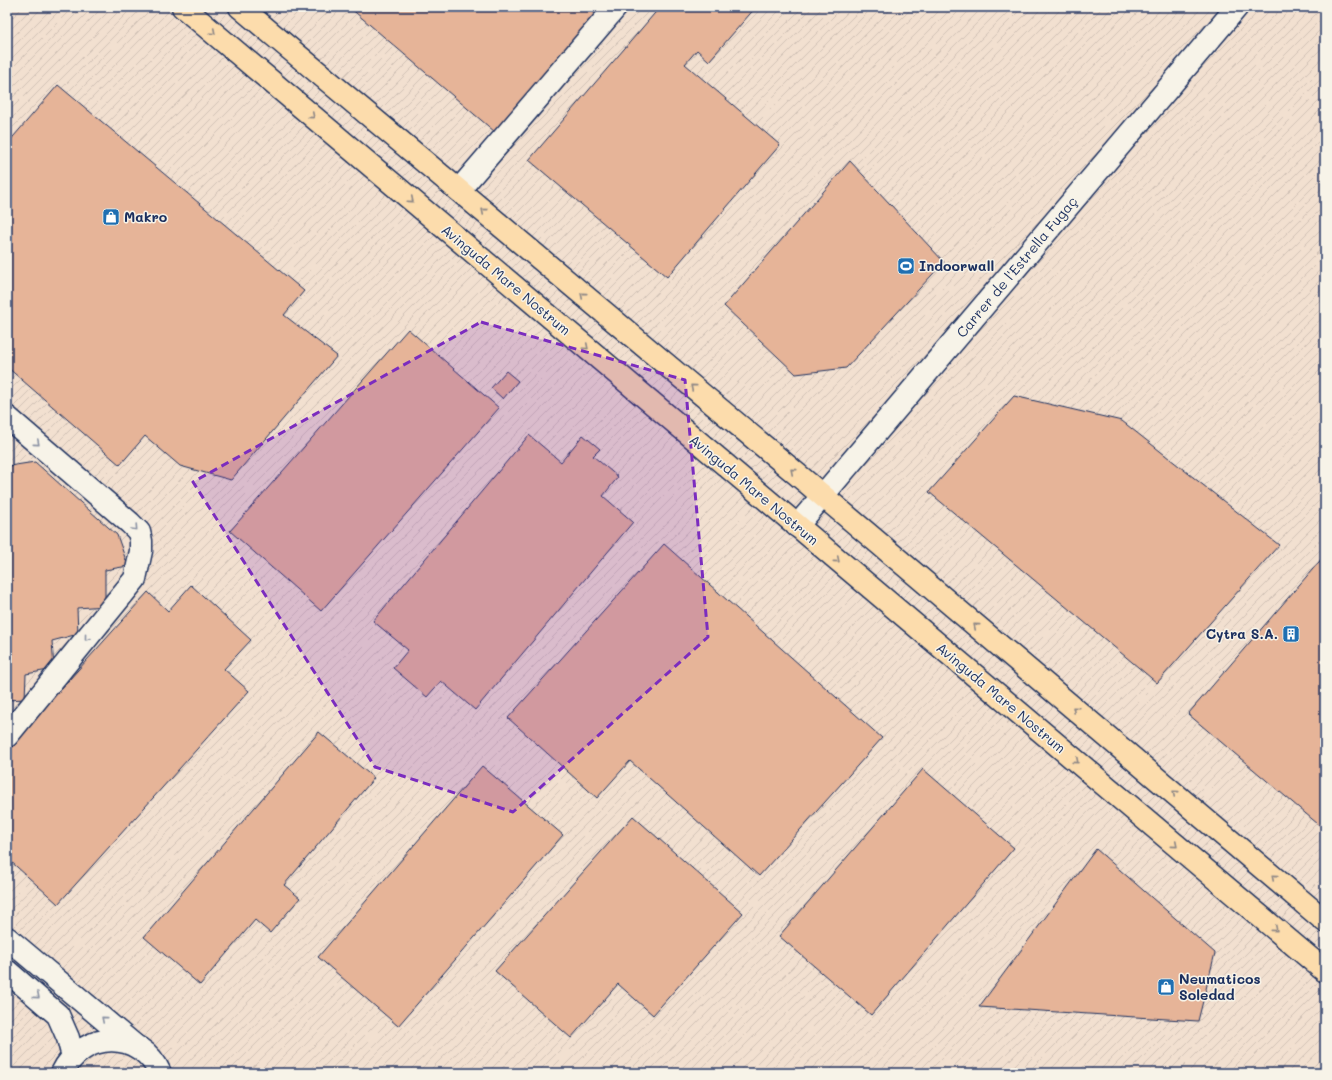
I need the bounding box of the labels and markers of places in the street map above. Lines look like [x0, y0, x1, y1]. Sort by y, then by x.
shop icon: Makro [101, 207, 121, 227]
place label: Makro [124, 207, 168, 226]
sports icon: Indoorwall [896, 256, 916, 276]
place label: Indoorwall [919, 256, 994, 275]
place label: Cytra S.A. [1206, 624, 1278, 643]
building icon: Cytra S.A. [1281, 624, 1301, 644]
place label: Neumaticos Soledad [1179, 969, 1261, 1004]
shop icon: Neumaticos Soledad [1156, 977, 1176, 997]

